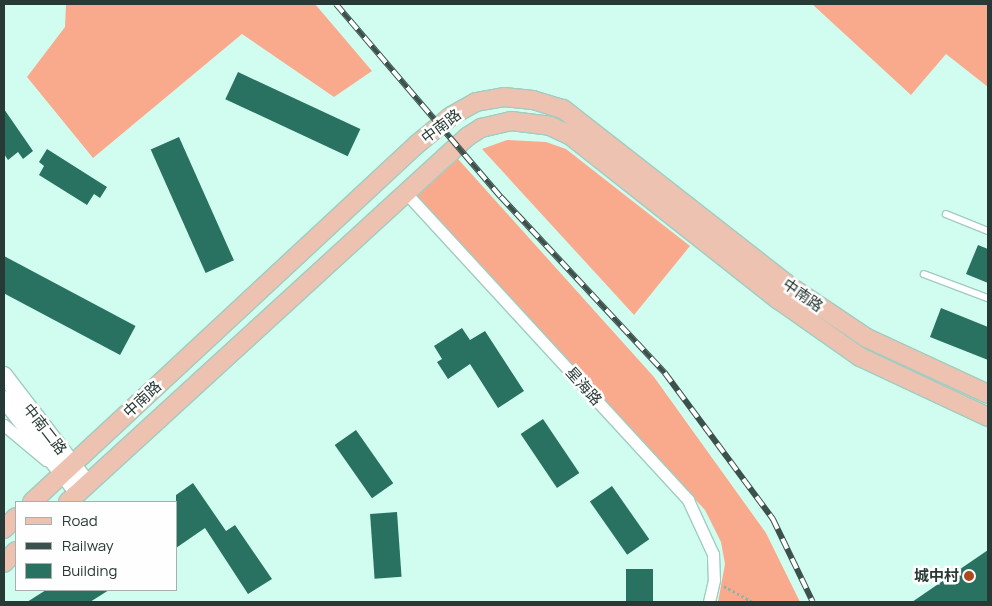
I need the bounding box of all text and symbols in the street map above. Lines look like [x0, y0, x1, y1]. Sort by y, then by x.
street label: 中南路 [418, 105, 464, 147]
street label: 中南路 [779, 275, 827, 315]
street label: 星海路 [562, 363, 606, 409]
street label: 中南路 [119, 377, 165, 421]
street label: 中南二路 [19, 400, 71, 458]
legend [15, 501, 178, 591]
text: Road [62, 510, 98, 531]
text: Railway [62, 535, 114, 556]
text: Building [62, 560, 117, 581]
place label: 城中村 [914, 567, 959, 585]
marker: 城中村 [963, 570, 975, 582]

